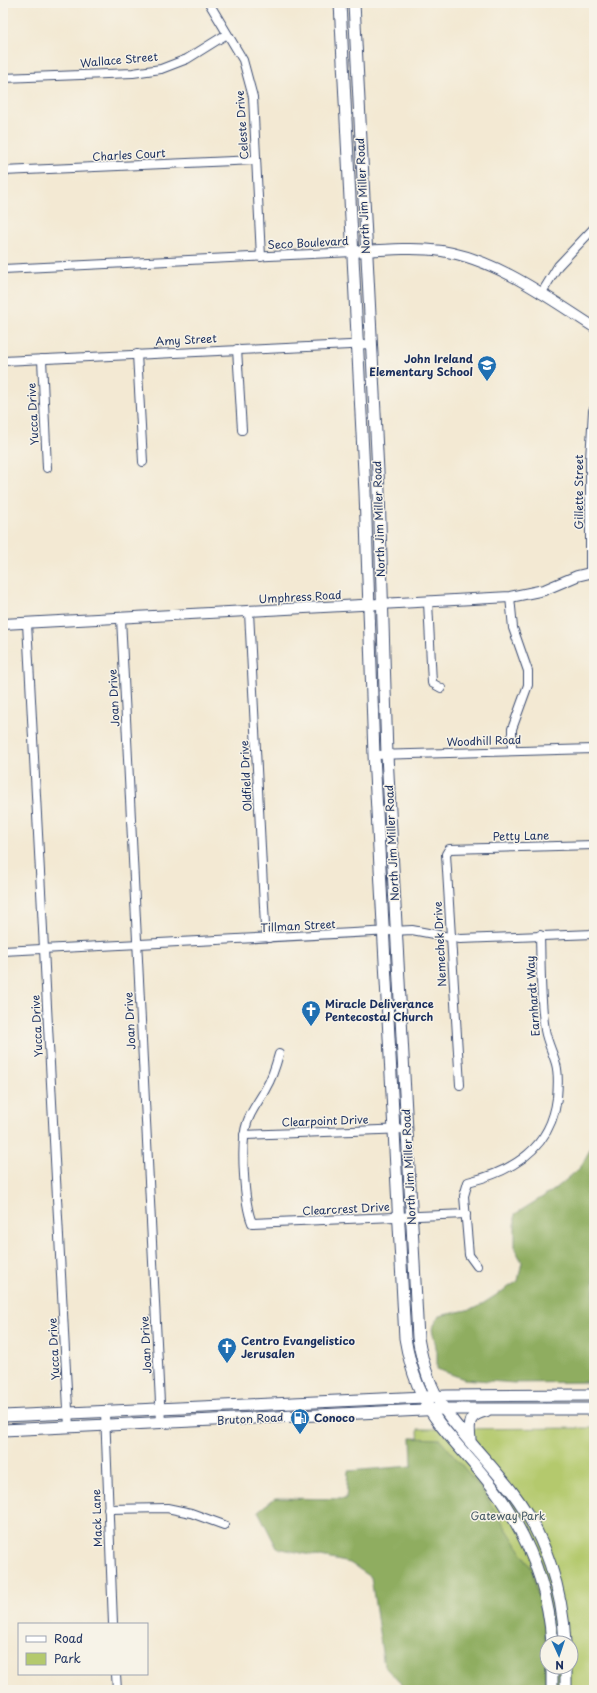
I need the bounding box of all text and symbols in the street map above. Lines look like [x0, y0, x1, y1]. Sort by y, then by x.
street label: Wallace Street [79, 48, 159, 71]
street label: Celeste Drive [231, 89, 252, 160]
street label: North Jim Miller Road [351, 138, 374, 255]
street label: Charles Court [92, 144, 167, 165]
street label: Seco Boulevard [267, 232, 349, 253]
street label: Amy Street [155, 329, 218, 350]
place label: John Ireland Elementary School [369, 350, 474, 380]
school or university icon: John Ireland Elementary School [476, 354, 498, 382]
street label: Yucca Drive [22, 382, 43, 446]
street label: Gillette Street [570, 454, 587, 530]
street label: North Jim Miller Road [368, 461, 389, 577]
street label: Umphress Road [258, 586, 342, 607]
street label: Joan Drive [103, 669, 123, 727]
street label: Woodhill Road [446, 731, 522, 750]
street label: Oldfield Drive [235, 740, 256, 812]
street label: North Jim Miller Road [380, 785, 403, 902]
street label: Petty Lane [492, 827, 550, 844]
street label: Nemechek Drive [429, 901, 450, 987]
street label: Tillman Street [260, 915, 336, 936]
street label: Earnhardt Way [521, 955, 544, 1037]
street label: Joan Drive [119, 992, 139, 1050]
street label: Yucca Drive [26, 994, 47, 1058]
place label: Miracle Deliverance Pentecostal Church [325, 995, 434, 1025]
church icon: Miracle Deliverance Pentecostal Church [300, 999, 322, 1027]
street label: North Jim Miller Road [397, 1109, 420, 1226]
street label: Clearpoint Drive [281, 1110, 369, 1131]
street label: Clearcrest Drive [302, 1198, 390, 1219]
street label: Joan Drive [135, 1316, 155, 1374]
street label: Yucca Drive [43, 1317, 64, 1381]
place label: Centro Evangelistico Jerusalen [241, 1332, 356, 1362]
church icon: Centro Evangelistico Jerusalen [216, 1336, 238, 1364]
fuel station icon: Conoco [289, 1407, 311, 1435]
street label: Bruton Road [216, 1408, 284, 1429]
place label: Conoco [314, 1409, 355, 1426]
street label: Mack Lane [87, 1489, 106, 1547]
park label: Gateway Park [470, 1507, 546, 1524]
legend [18, 1623, 148, 1675]
text: Road [54, 1629, 83, 1647]
north arrow [539, 1635, 579, 1675]
text: Park [54, 1649, 81, 1667]
text: N [554, 1657, 564, 1674]

